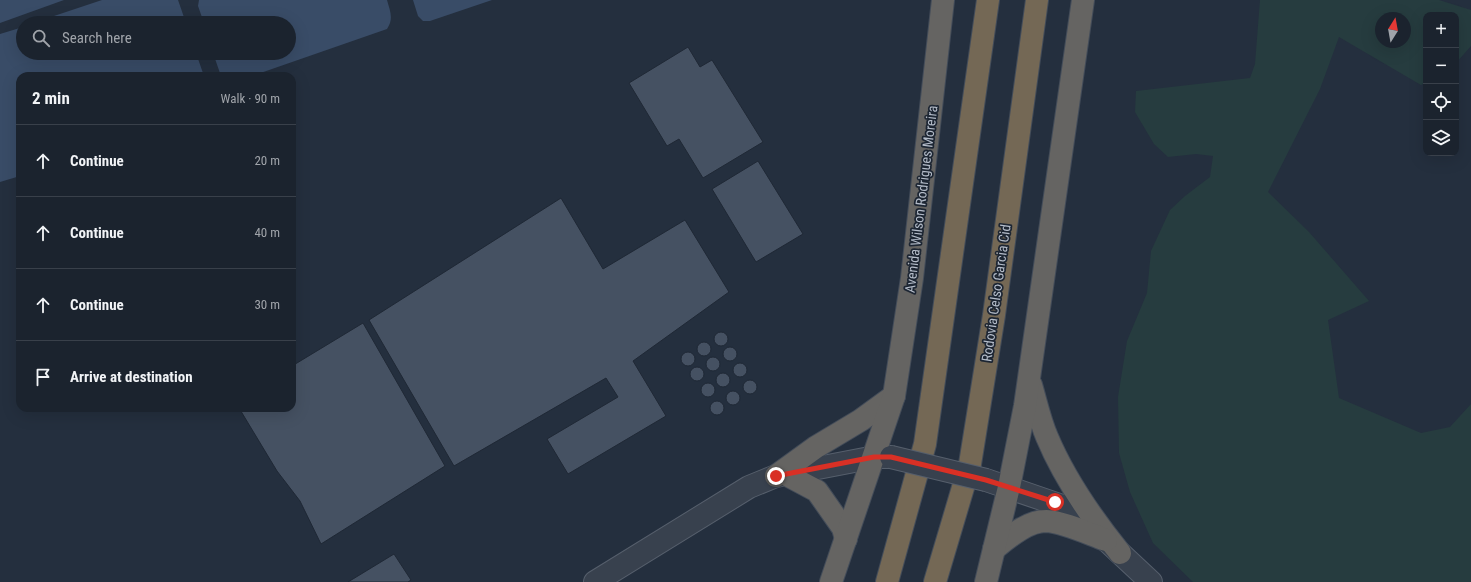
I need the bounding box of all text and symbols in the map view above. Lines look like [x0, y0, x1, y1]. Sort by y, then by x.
north arrow [1375, 12, 1411, 48]
map controls [1423, 12, 1459, 156]
button: + [1423, 12, 1459, 48]
search box [16, 16, 296, 60]
icon: search [30, 27, 52, 49]
text: Search here [62, 29, 132, 47]
button: − [1423, 48, 1459, 84]
button: locate [1423, 84, 1459, 120]
text: 2 min [32, 88, 70, 108]
text: Walk · 90 m [220, 91, 280, 106]
street label: Avenida Wilson Rodrigues Moreira [902, 104, 940, 294]
button: layers [1423, 120, 1459, 156]
icon: ahead [32, 150, 54, 172]
text: Continue [70, 152, 124, 170]
text: 20 m [254, 153, 280, 168]
icon: ahead [32, 222, 54, 244]
street label: Rodovia Celso Garcia Cid [978, 223, 1014, 363]
text: Continue [70, 224, 124, 242]
text: 40 m [254, 225, 280, 240]
icon: ahead [32, 294, 54, 316]
text: Continue [70, 296, 124, 314]
text: 30 m [254, 297, 280, 312]
icon: arrive [32, 366, 54, 388]
text: Arrive at destination [70, 368, 193, 386]
route end [767, 467, 785, 485]
route start [1046, 493, 1064, 511]

